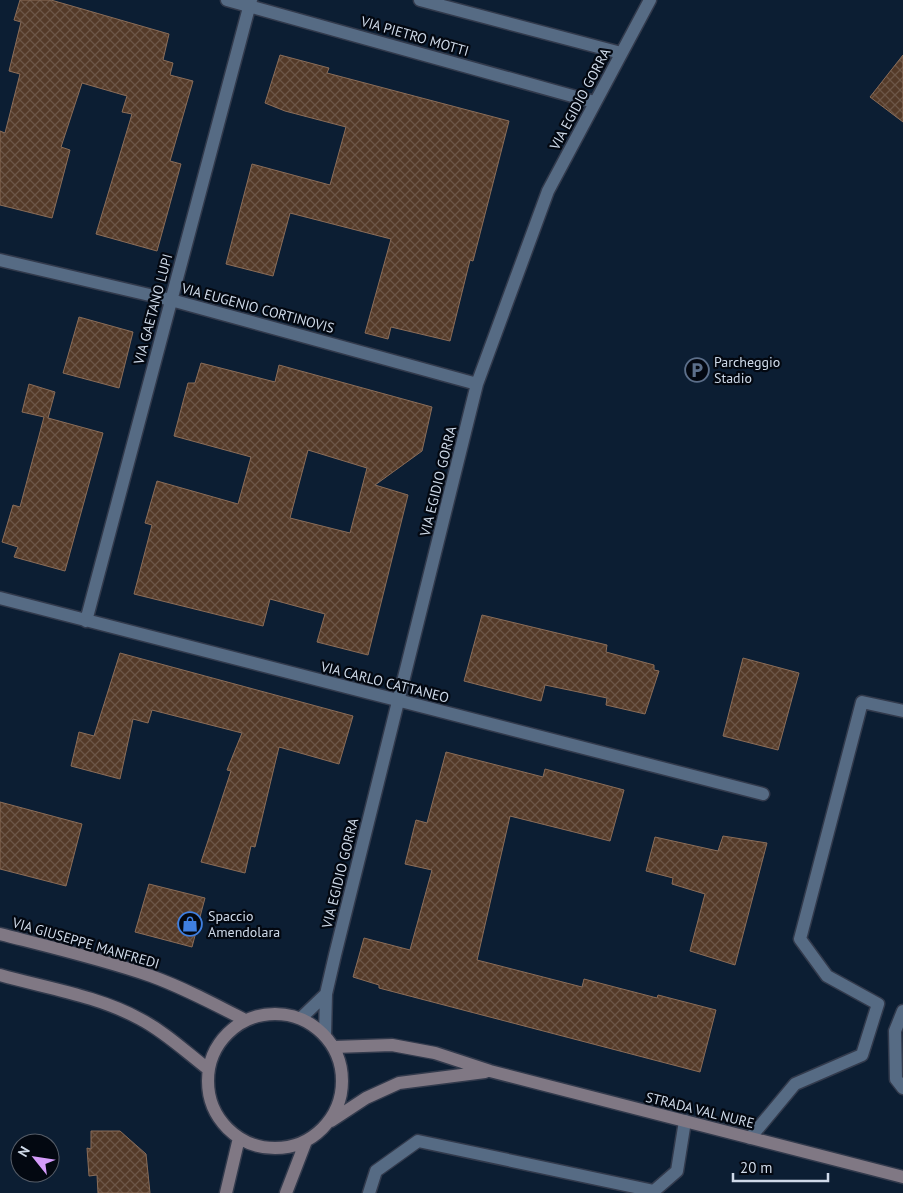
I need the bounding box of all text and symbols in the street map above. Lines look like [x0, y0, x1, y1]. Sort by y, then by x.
street label: VIA PIETRO MOTTI [358, 12, 471, 60]
street label: VIA EGIDIO GORRA [545, 44, 615, 154]
street label: VIA GAETANO LUPI [129, 252, 176, 367]
street label: VIA EUGENIO CORTINOVIS [179, 279, 336, 337]
place label: Parcheggio Stadio [714, 353, 780, 387]
parking icon: Parcheggio Stadio [684, 357, 710, 383]
street label: VIA EGIDIO GORRA [415, 423, 461, 539]
street label: VIA CARLO CATTANEO [318, 657, 451, 707]
street label: VIA EGIDIO GORRA [317, 815, 363, 931]
place label: Spaccio Amendolara [208, 907, 280, 941]
shop icon: Spaccio Amendolara [177, 911, 203, 937]
street label: VIA GIUSEPPE MANFREDI [10, 913, 162, 973]
street label: STRADA VAL NURE [644, 1088, 756, 1132]
north arrow [10, 1133, 60, 1183]
text: N [14, 1143, 34, 1160]
scale bar [733, 1150, 828, 1182]
text: 20 m [740, 1158, 773, 1177]

